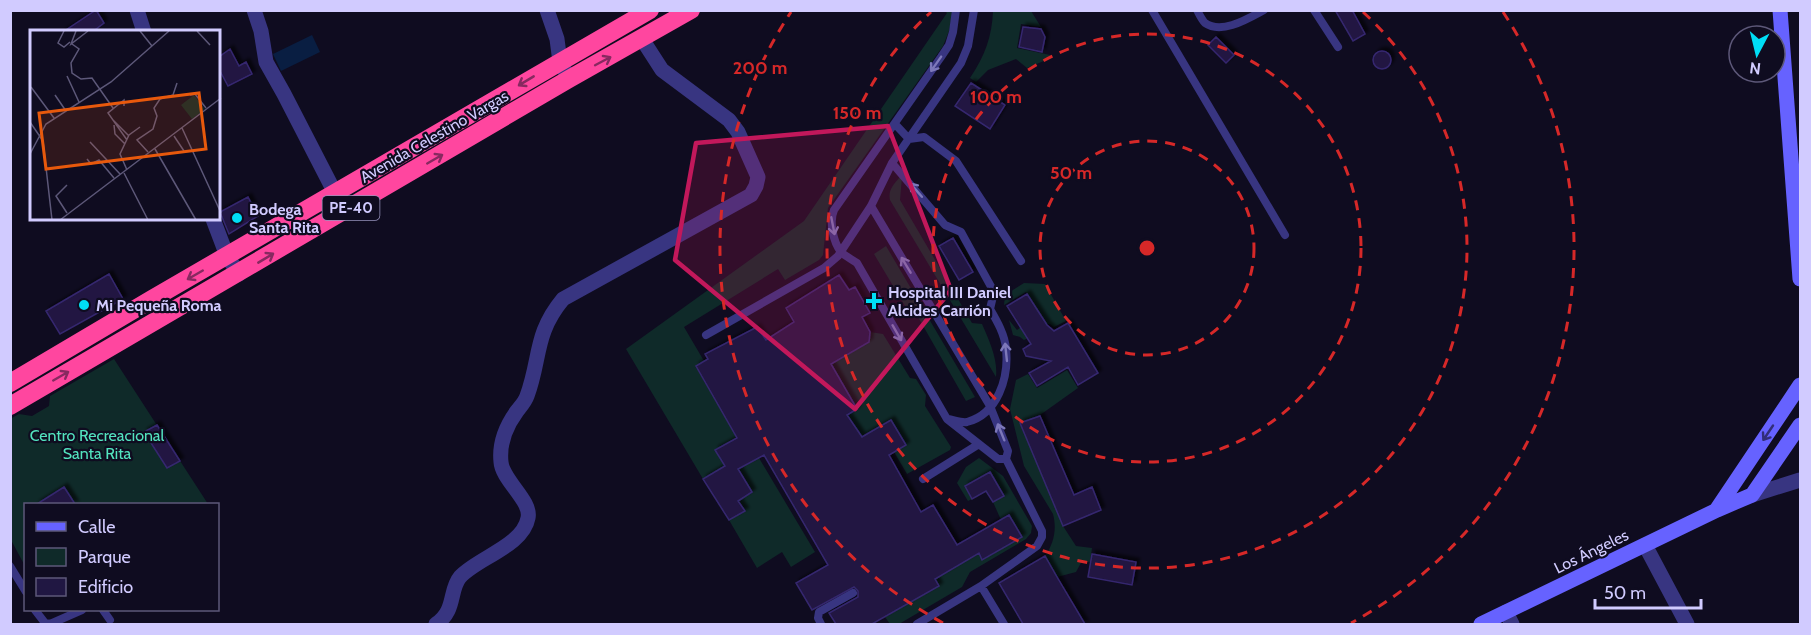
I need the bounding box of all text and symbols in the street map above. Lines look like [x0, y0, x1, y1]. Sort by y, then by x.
north arrow [1727, 24, 1787, 84]
inset map [30, 30, 220, 220]
one-way arrow [594, 55, 611, 67]
one-way arrow [930, 56, 942, 72]
text: 200 m [733, 57, 787, 79]
text: N [1748, 58, 1762, 79]
one-way arrow [518, 76, 535, 88]
street label: Avenida Celestino Vargas [357, 86, 512, 187]
text: 100 m [970, 86, 1022, 108]
text: 150 m [833, 102, 881, 124]
one-way arrow [426, 153, 443, 165]
text: 50 m [1050, 162, 1092, 184]
one-way arrow [909, 182, 922, 198]
road number: PE-40 [322, 196, 380, 220]
place label: Bodega Santa Rita [249, 200, 319, 237]
marker: Bodega Santa Rita [230, 211, 244, 225]
one-way arrow [828, 216, 839, 235]
centre of rings [1137, 238, 1157, 258]
one-way arrow [257, 251, 274, 263]
one-way arrow [900, 257, 912, 274]
one-way arrow [186, 269, 203, 281]
place label: Hospital III Daniel Alcides Carrión [888, 283, 1011, 320]
marker: Hospital III Daniel Alcides Carrión [865, 292, 883, 310]
place label: Mi Pequeña Roma [96, 296, 222, 315]
marker: Mi Pequeña Roma [77, 298, 91, 312]
one-way arrow [891, 324, 903, 341]
one-way arrow [1000, 342, 1011, 362]
one-way arrow [52, 370, 69, 382]
one-way arrow [995, 424, 1006, 442]
one-way arrow [1762, 425, 1774, 441]
park label: Centro Recreacional Santa Rita [30, 426, 165, 463]
legend [24, 503, 219, 611]
text: Calle [78, 516, 115, 538]
street label: Los Ángeles [1551, 525, 1632, 578]
text: Parque [78, 546, 131, 568]
scale bar [1595, 572, 1702, 610]
text: Edificio [78, 576, 133, 598]
text: 50 m [1604, 582, 1646, 604]

